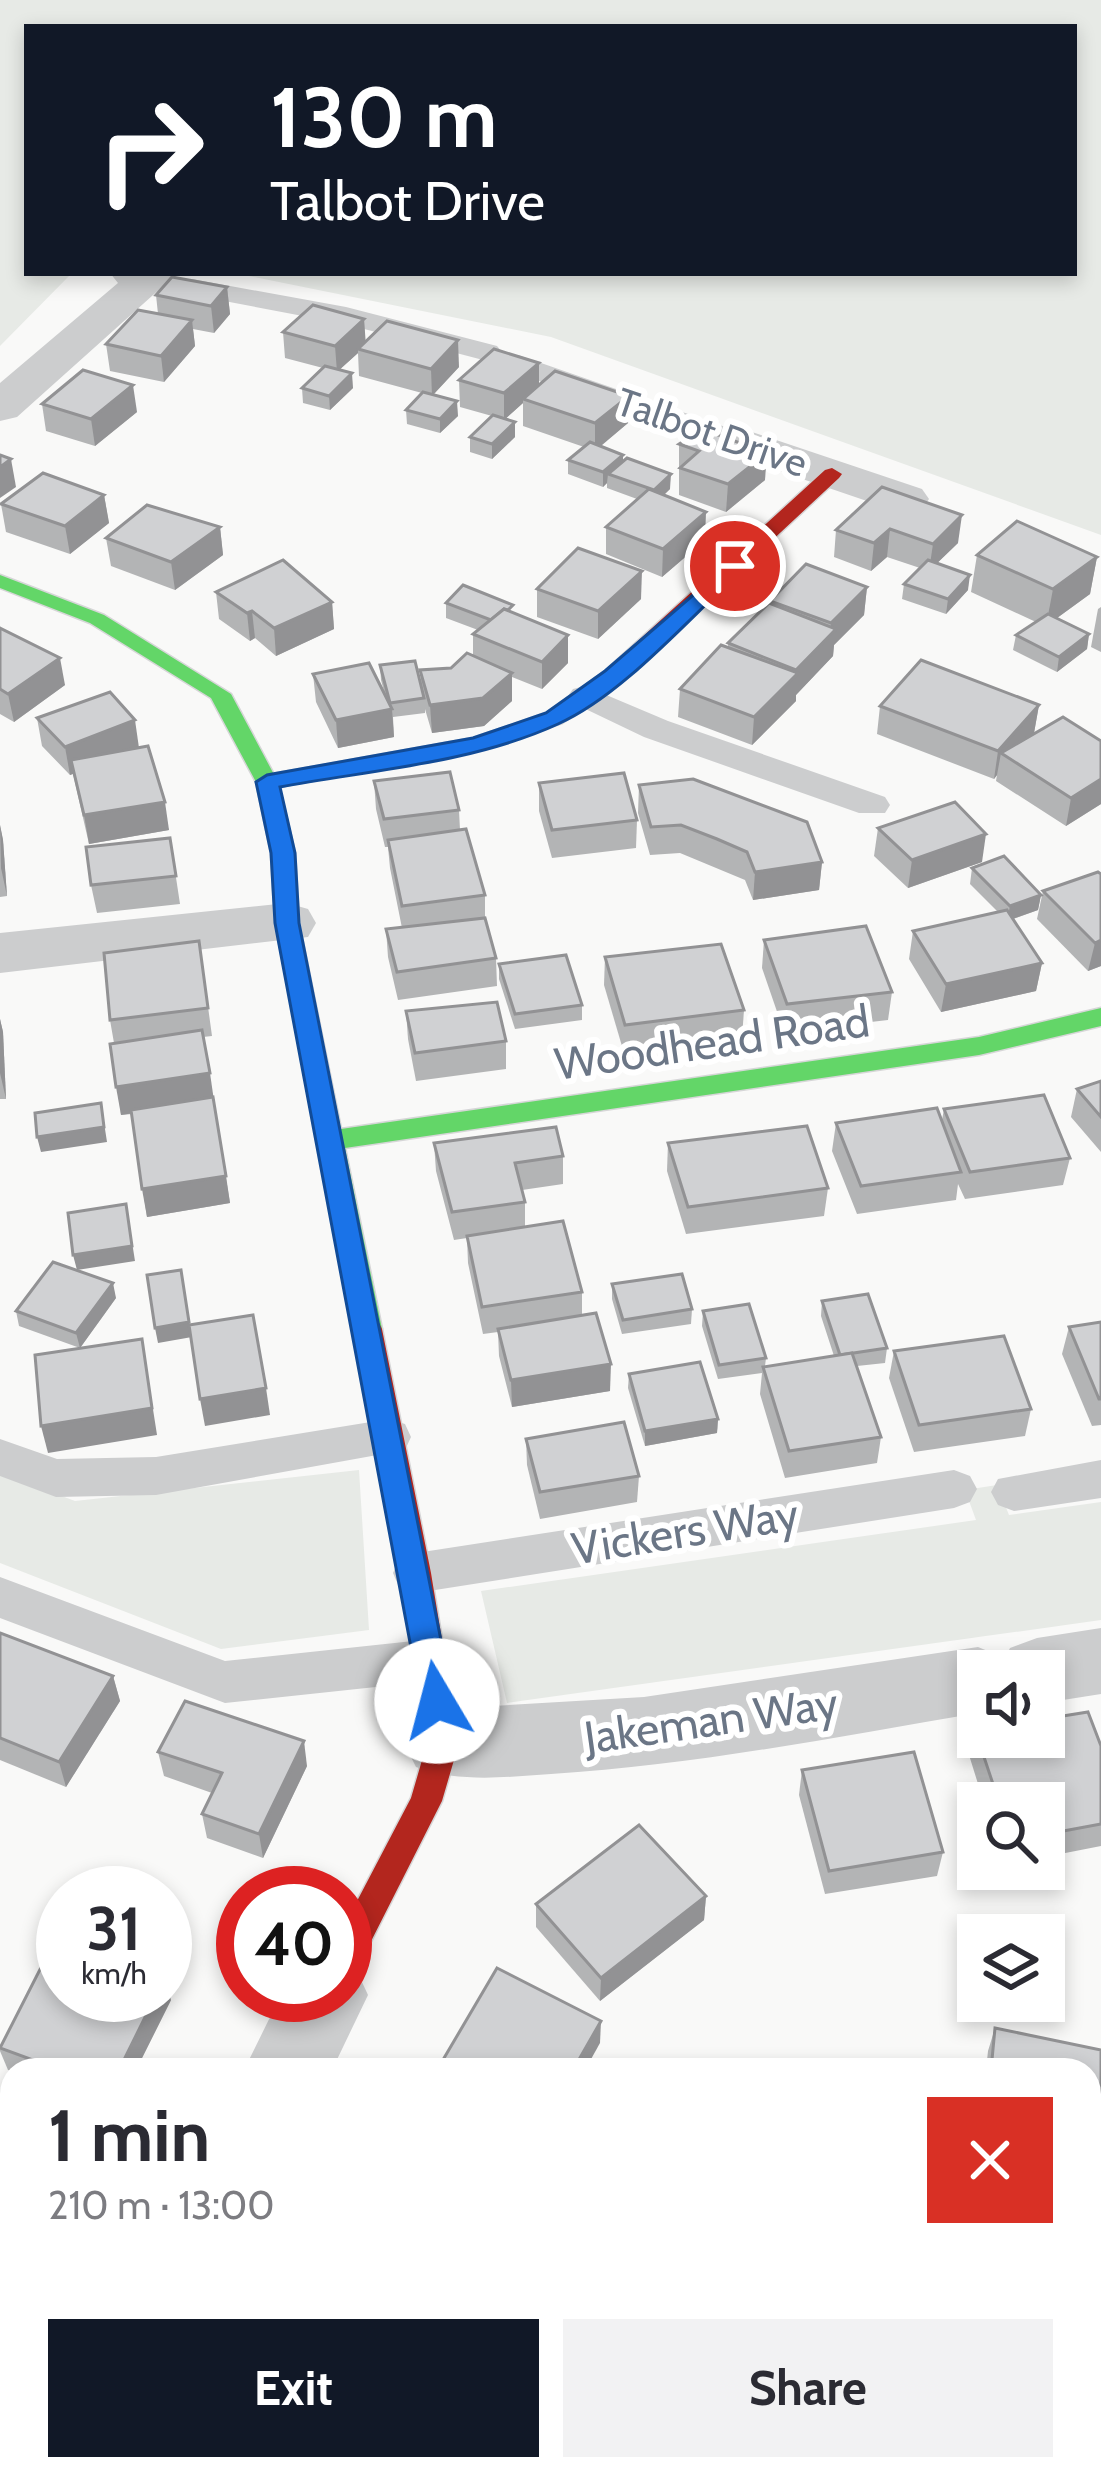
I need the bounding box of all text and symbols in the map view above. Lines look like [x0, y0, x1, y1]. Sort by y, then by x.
text: 130 m [270, 66, 497, 168]
icon: right [72, 72, 228, 228]
text: Talbot Drive [270, 168, 545, 234]
street label: Talbot Drive [610, 377, 814, 487]
pin [684, 515, 786, 617]
icon: arrive [702, 533, 768, 599]
street label: Woodhead Road [551, 993, 873, 1091]
street label: Vickers Way [568, 1486, 802, 1576]
position arrow [374, 1638, 500, 1764]
map controls [957, 1650, 1065, 2022]
button: sound [957, 1650, 1065, 1758]
street label: Jakeman Way [580, 1675, 841, 1765]
button: search [957, 1782, 1065, 1890]
speed limit sign: 40 [216, 1866, 372, 2022]
text: 31 [87, 1892, 141, 1965]
button: layers [957, 1914, 1065, 2022]
text: km/h [81, 1955, 147, 1992]
text: 1 min [48, 2092, 210, 2179]
button: close [927, 2097, 1053, 2223]
text: 210 m · 13:00 [48, 2181, 275, 2229]
button: Exit [48, 2319, 539, 2457]
button: Share [563, 2319, 1053, 2457]

